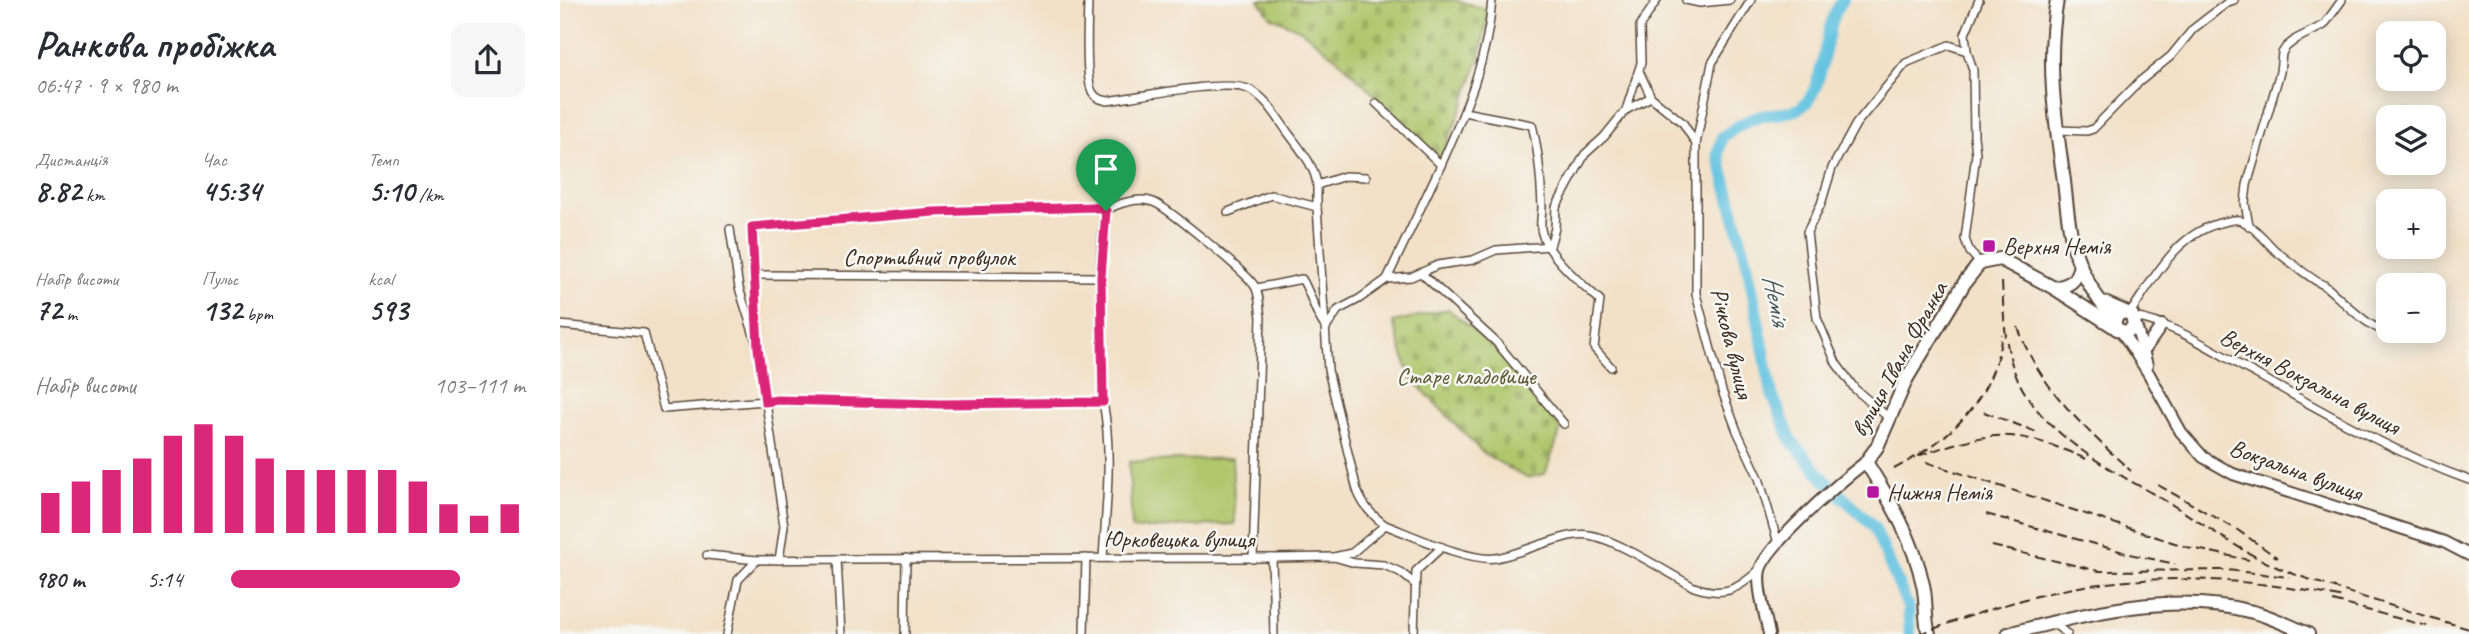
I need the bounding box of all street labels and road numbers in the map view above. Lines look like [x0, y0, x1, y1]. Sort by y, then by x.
street label: Спортивний провулок [843, 242, 1017, 272]
street label: вулиця Івана Франка [1844, 275, 1955, 442]
street label: Річкова вулиця [1704, 285, 1761, 403]
street label: Верхня Вокзальна вулиця [2215, 321, 2406, 442]
street label: Вокзальна вулиця [2226, 432, 2368, 508]
street label: Юрковецька вулиця [1104, 524, 1256, 554]

